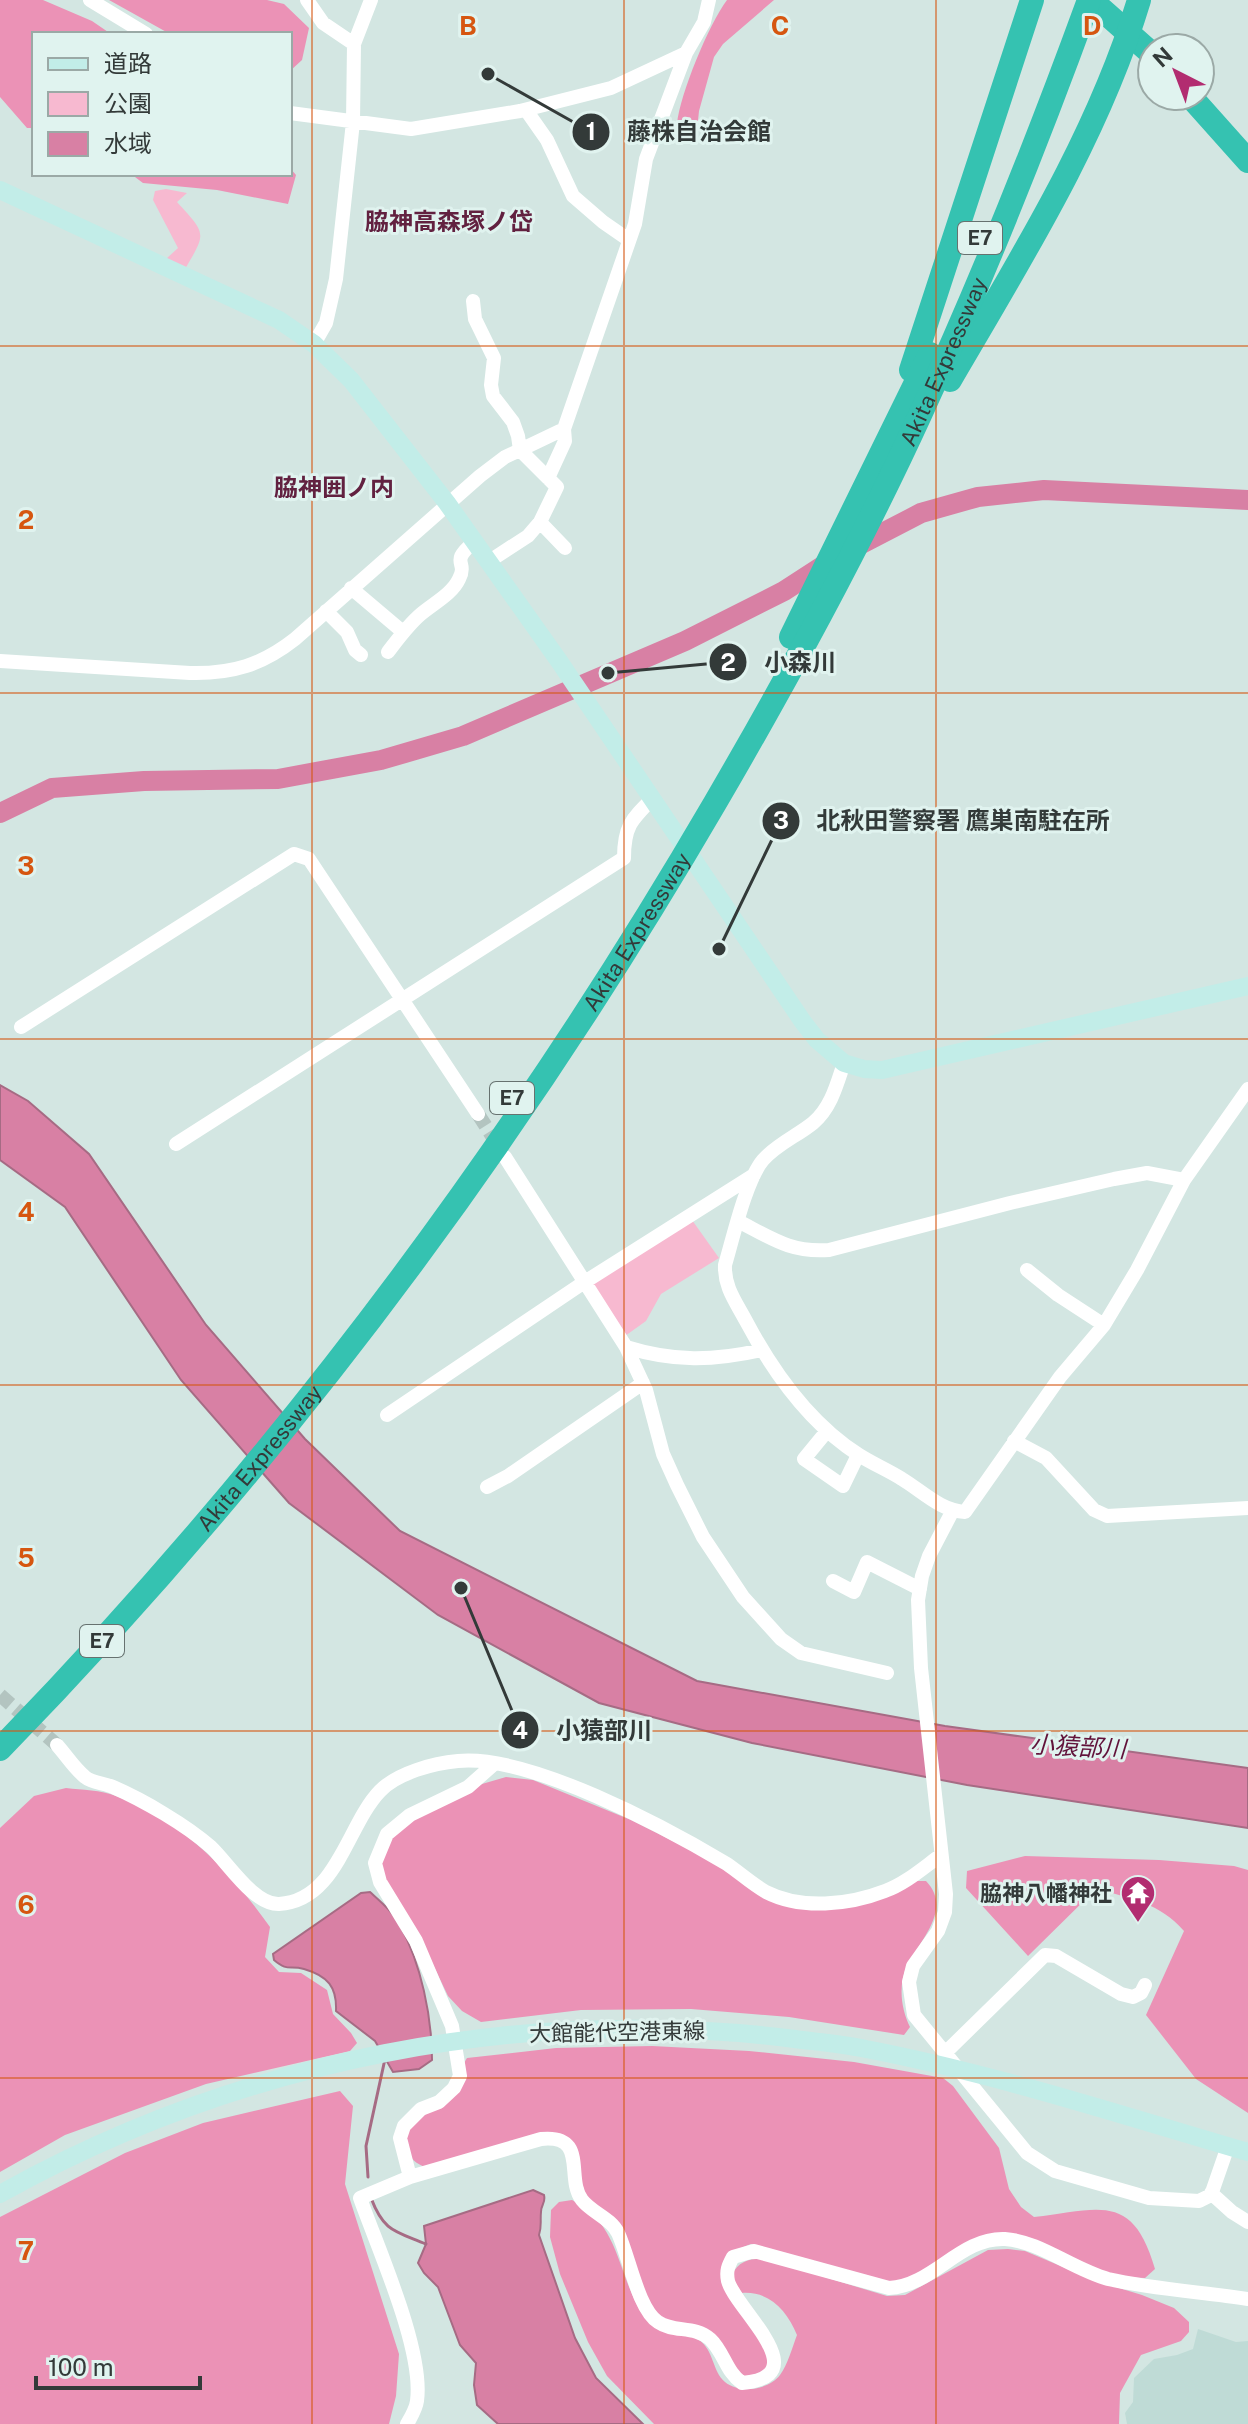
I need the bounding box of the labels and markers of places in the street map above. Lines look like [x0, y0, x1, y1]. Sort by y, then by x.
callout: 藤株自治会館 [571, 108, 787, 156]
callout: 小森川 [708, 638, 852, 686]
callout: 北秋田警察署 鷹巣南駐在所 [761, 797, 1126, 845]
callout: 小猿部川 [500, 1706, 668, 1754]
temple icon: 脇神八幡神社 [1119, 1874, 1157, 1924]
place label: 脇神八幡神社 [980, 1880, 1112, 1906]

